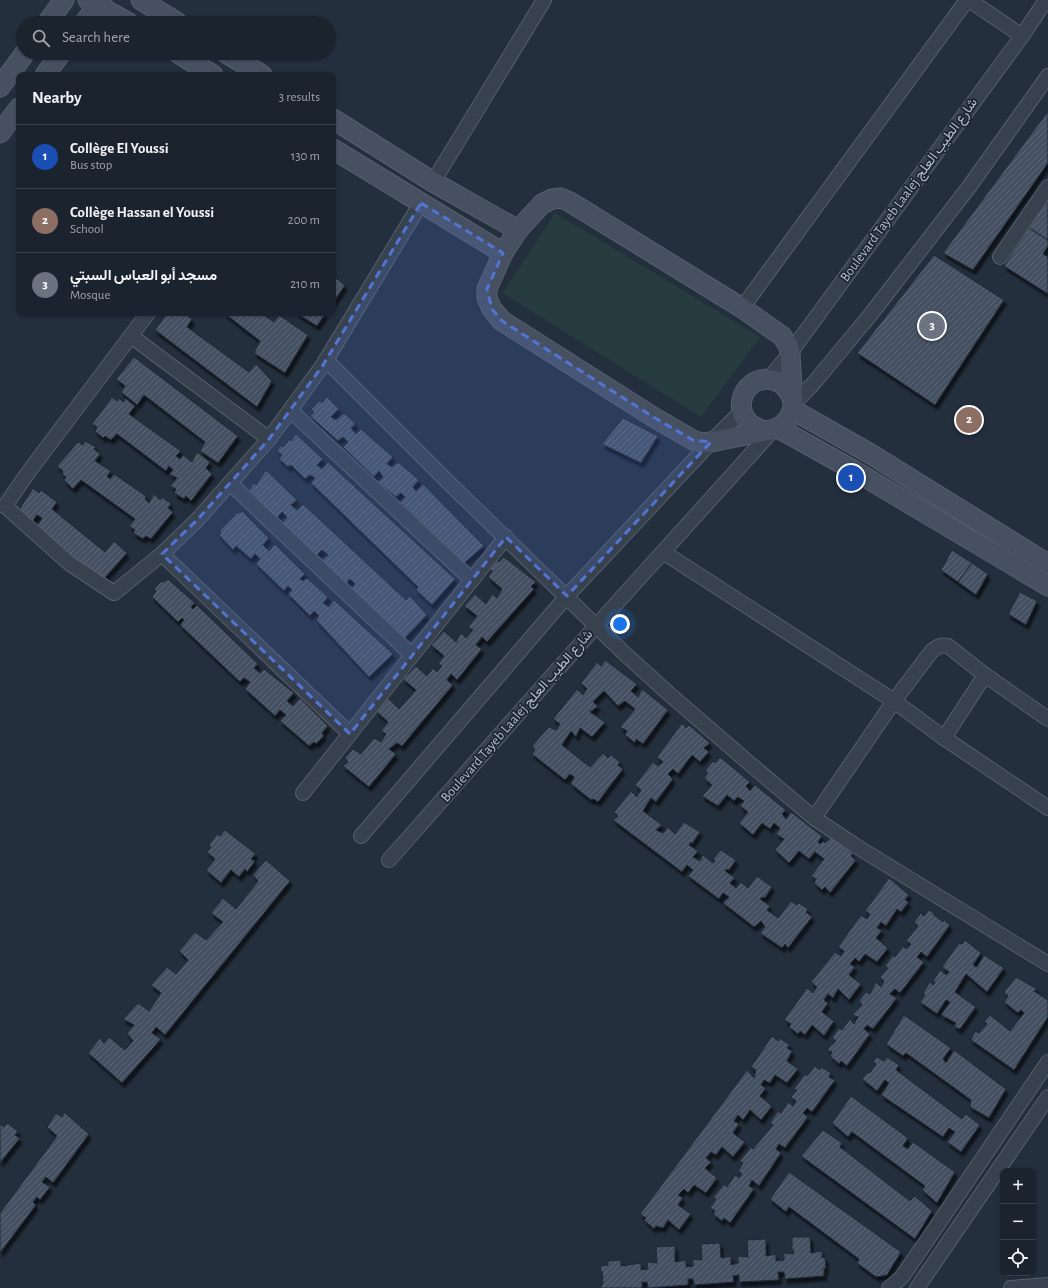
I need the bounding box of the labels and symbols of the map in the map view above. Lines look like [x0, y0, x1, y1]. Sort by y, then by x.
street label: Boulevard Tayeb Laalej شارع الطيب العلج [838, 96, 983, 286]
pin: 3 [919, 311, 945, 341]
pin: 2 [956, 405, 982, 435]
pin: 1 [838, 463, 864, 493]
your location [610, 614, 630, 634]
street label: Boulevard Tayeb Laalej شارع الطيب العلج [439, 627, 598, 807]

